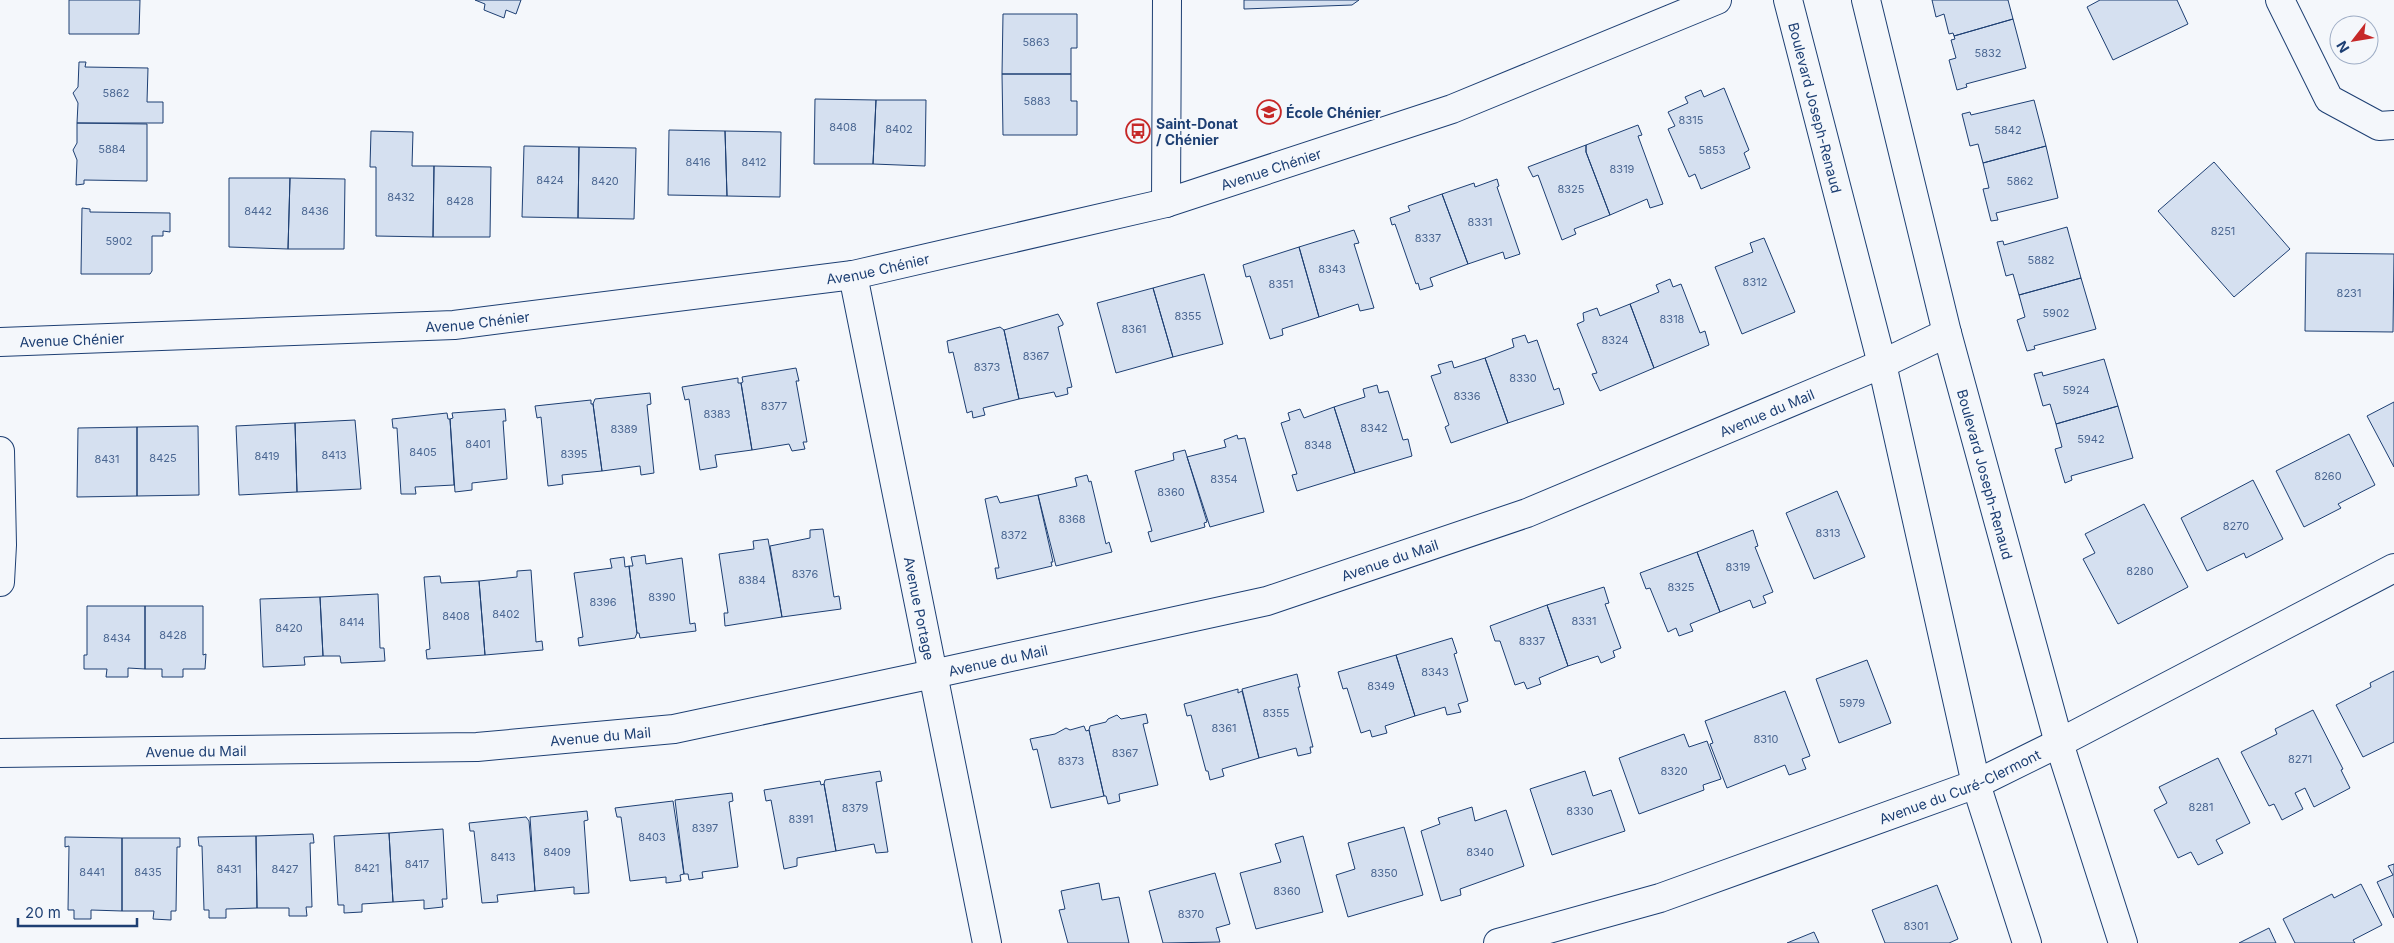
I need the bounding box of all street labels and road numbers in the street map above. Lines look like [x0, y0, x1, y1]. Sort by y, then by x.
street label: Boulevard Joseph-Renaud [1786, 20, 1846, 195]
street label: Avenue Chénier [1218, 144, 1323, 193]
street label: Avenue Chénier [825, 249, 931, 287]
street label: Avenue Chénier [425, 307, 531, 335]
street label: Avenue Chénier [19, 329, 125, 350]
street label: Avenue du Mail [1717, 385, 1817, 440]
street label: Boulevard Joseph-Renaud [1954, 387, 2017, 561]
street label: Avenue du Mail [1339, 535, 1440, 584]
street label: Avenue Portage [901, 555, 939, 662]
street label: Avenue du Mail [947, 641, 1049, 679]
street label: Avenue du Mail [549, 723, 652, 749]
street label: Avenue du Mail [145, 741, 247, 760]
street label: Avenue du Curé-Clermont [1877, 745, 2043, 827]

